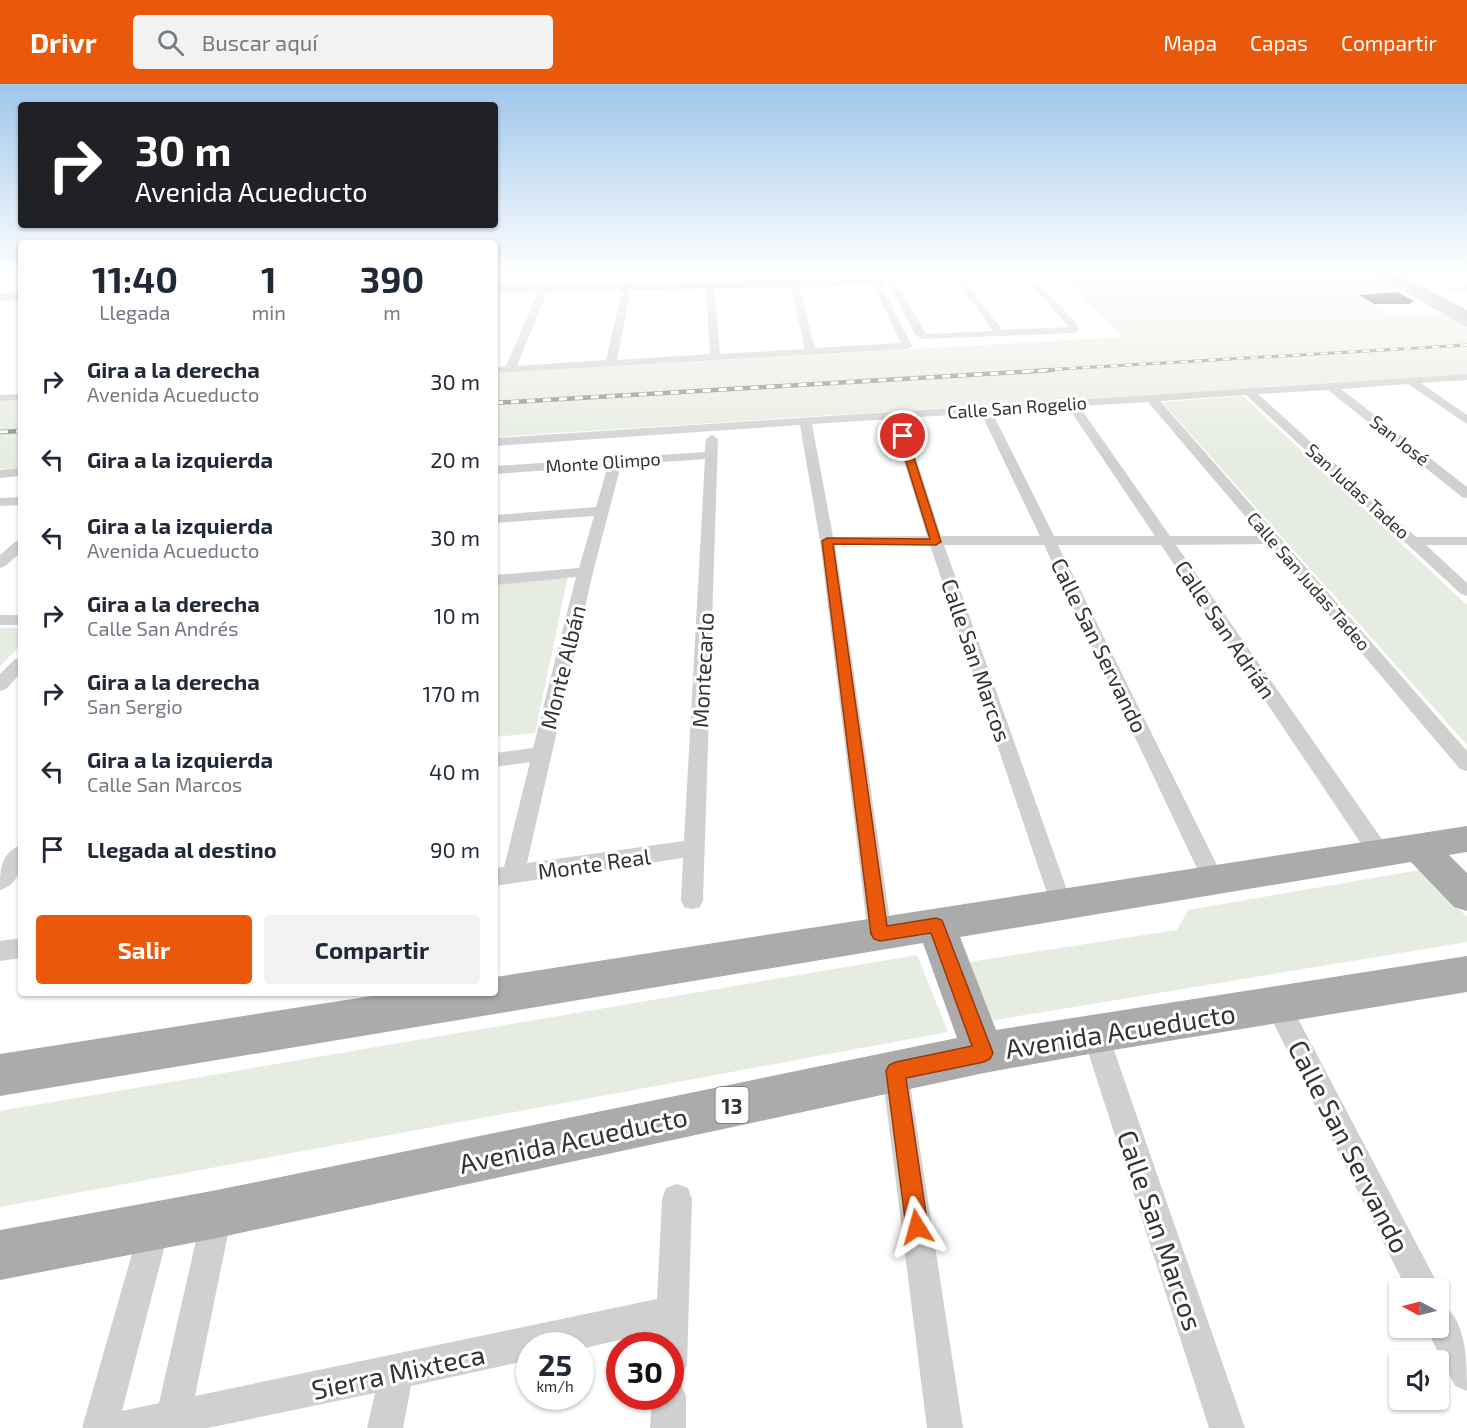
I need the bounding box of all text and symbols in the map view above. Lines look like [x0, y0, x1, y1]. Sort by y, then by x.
search box [133, 15, 553, 69]
text: Drivr [30, 25, 97, 59]
icon: search [154, 26, 187, 59]
text: Buscar aquí [202, 29, 318, 55]
text: Mapa [1163, 30, 1217, 55]
text: Capas [1250, 30, 1308, 55]
text: Compartir [1341, 30, 1437, 55]
text: 30 m [135, 124, 231, 174]
icon: right [36, 126, 114, 204]
text: Avenida Acueducto [135, 175, 368, 207]
text: 11:40 [92, 257, 178, 300]
text: 1 [261, 257, 277, 300]
text: 390 [360, 257, 424, 300]
text: Llegada [99, 300, 171, 324]
text: min [252, 300, 286, 324]
text: m [383, 300, 401, 324]
text: Gira a la derecha [87, 356, 260, 382]
icon: right [36, 365, 69, 398]
text: 30 m [430, 368, 480, 394]
text: Avenida Acueducto [87, 382, 259, 406]
street label: Calle San Rogelio [946, 391, 1088, 423]
pin [877, 410, 928, 461]
street label: San José [1366, 410, 1434, 470]
icon: arrive [886, 419, 919, 452]
street label: San Judas Tadeo [1301, 439, 1415, 543]
icon: left [36, 443, 69, 476]
text: Gira a la izquierda [87, 446, 273, 472]
text: 20 m [430, 446, 480, 472]
street label: Monte Olimpo [545, 447, 661, 477]
street label: Calle San Judas Tadeo [1243, 507, 1375, 655]
text: Gira a la izquierda [87, 512, 273, 538]
icon: left [36, 521, 69, 554]
text: 30 m [430, 524, 480, 550]
text: Avenida Acueducto [87, 538, 259, 562]
street label: Calle San Servando [1046, 553, 1154, 737]
street label: Calle San Adrián [1170, 555, 1282, 703]
street label: Calle San Marcos [937, 575, 1017, 745]
text: Gira a la derecha [87, 590, 260, 616]
icon: right [36, 599, 69, 632]
text: 10 m [434, 602, 480, 628]
street label: Monte Albán [534, 602, 590, 732]
street label: Montecarlo [686, 612, 718, 728]
text: Calle San Andrés [87, 616, 238, 640]
text: Gira a la derecha [87, 668, 260, 694]
icon: right [36, 677, 69, 710]
text: 170 m [423, 680, 480, 706]
text: San Sergio [87, 694, 183, 718]
text: Gira a la izquierda [87, 746, 273, 772]
icon: left [36, 755, 69, 788]
text: 40 m [429, 758, 480, 784]
text: Calle San Marcos [87, 772, 242, 796]
icon: arrive [36, 833, 69, 866]
text: Llegada al destino [87, 836, 277, 862]
text: 90 m [430, 836, 480, 862]
street label: Monte Real [536, 842, 653, 884]
button: Salir [36, 915, 252, 984]
button: Compartir [264, 915, 480, 984]
street label: Avenida Acueducto [1003, 996, 1237, 1064]
street label: Calle San Servando [1283, 1034, 1417, 1258]
road number: 13 [716, 1087, 748, 1123]
street label: Avenida Acueducto [456, 1099, 690, 1179]
street label: Calle San Marcos [1112, 1126, 1210, 1334]
position arrow [885, 1195, 949, 1259]
north arrow [1389, 1278, 1449, 1338]
map controls [1389, 1278, 1449, 1410]
speed limit sign: 30 [606, 1332, 684, 1410]
street label: Sierra Mixteca [308, 1337, 488, 1405]
text: 25 [538, 1346, 572, 1382]
button: sound [1389, 1350, 1449, 1410]
text: km/h [536, 1377, 574, 1395]

